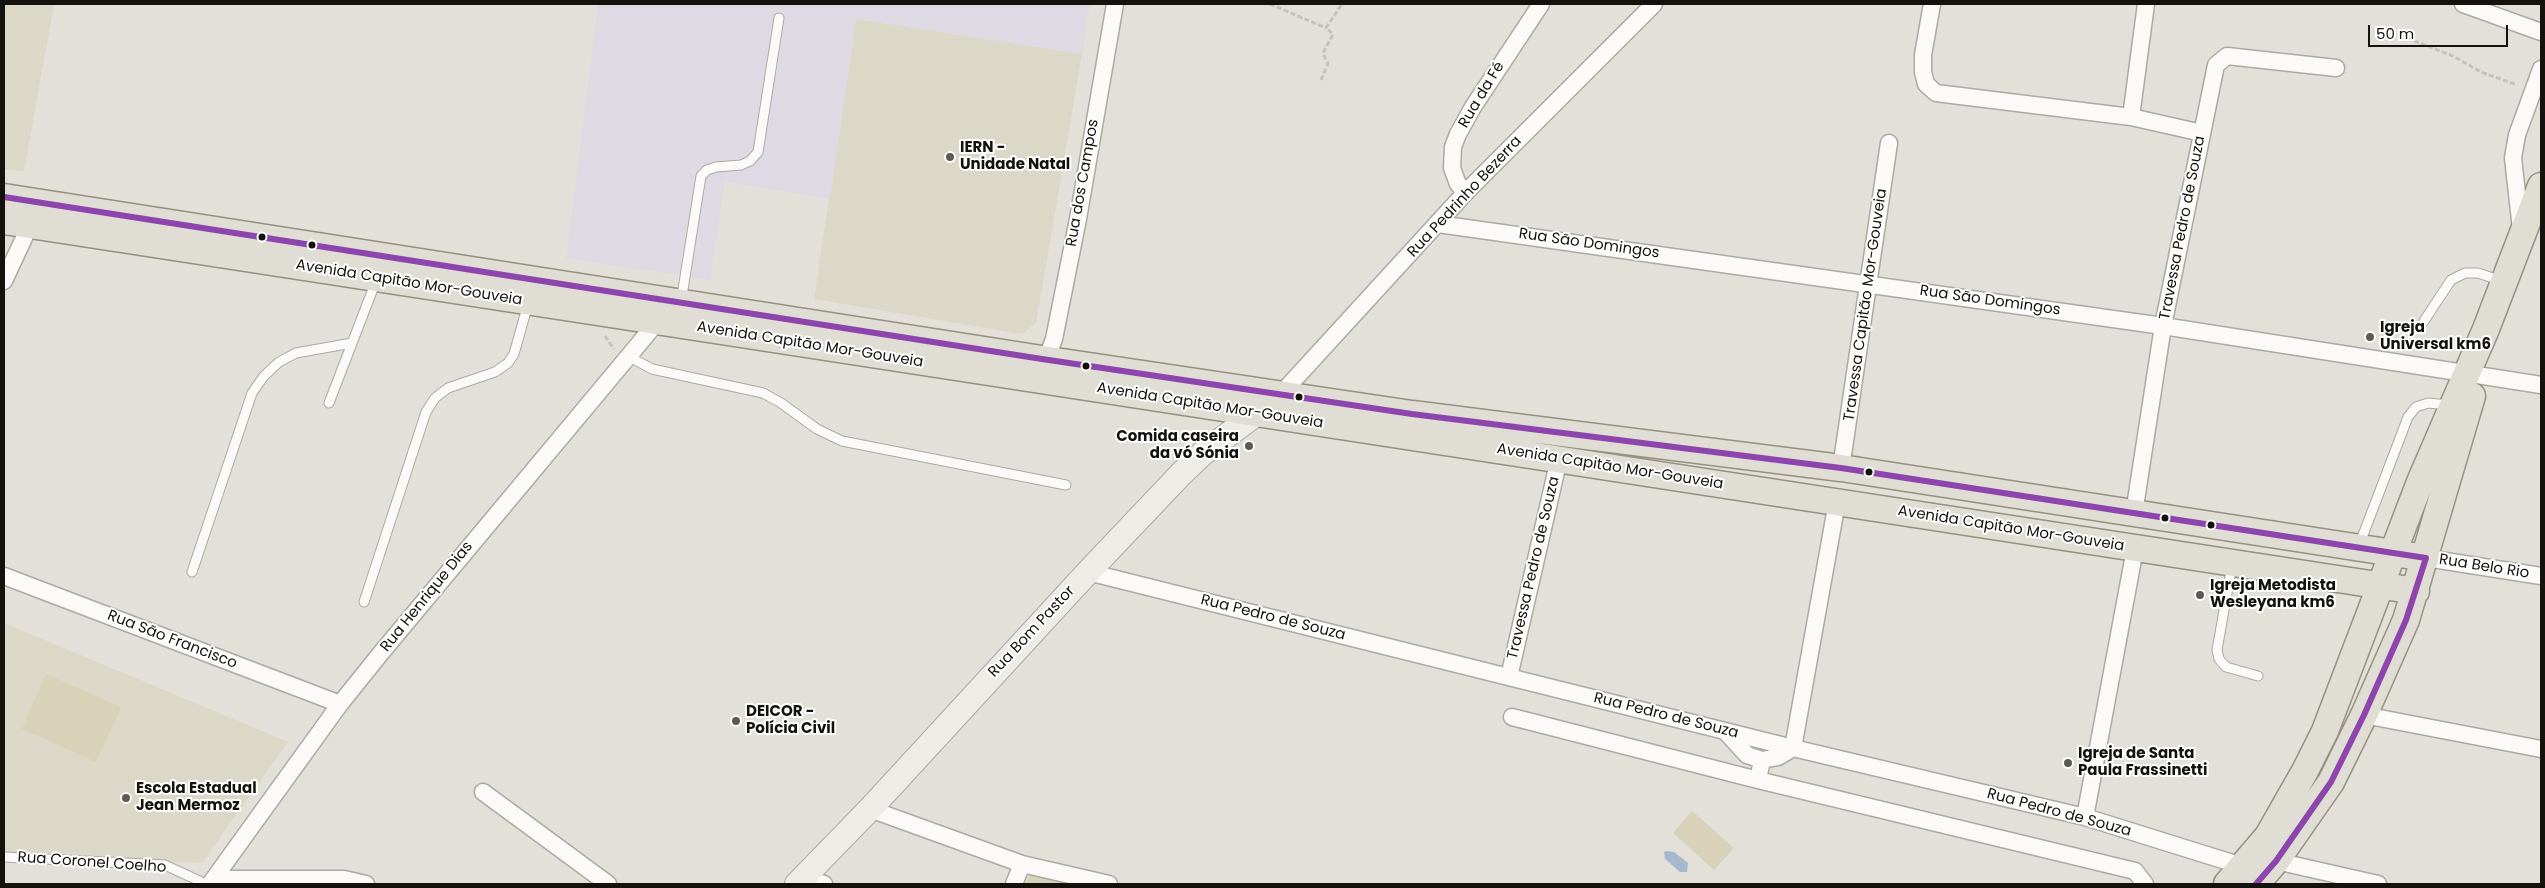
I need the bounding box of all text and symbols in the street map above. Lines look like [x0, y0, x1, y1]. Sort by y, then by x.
scale bar [2370, 15, 2510, 47]
text: 50 m [2376, 23, 2414, 44]
street label: Rua da Fé [1455, 59, 1509, 131]
street label: Rua dos Campos [1063, 118, 1103, 248]
street label: Rua Pedrinho Bezerra [1404, 133, 1526, 261]
street label: Travessa Pedro de Souza [2156, 134, 2210, 322]
place label: IERN - Unidade Natal [960, 139, 1070, 174]
marker: IERN - Unidade Natal [944, 151, 956, 163]
street label: Travessa Capitão Mor-Gouveia [1841, 187, 1891, 423]
street label: Rua São Domingos [1517, 225, 1661, 263]
unlabelled marker [257, 232, 267, 242]
unlabelled marker [307, 240, 317, 250]
street label: Avenida Capitão Mor-Gouveia [295, 256, 523, 310]
street label: Rua São Domingos [1918, 282, 2062, 320]
street label: Avenida Capitão Mor-Gouveia [696, 318, 924, 372]
place label: Igreja Universal km6 [2380, 319, 2491, 354]
marker: Igreja Universal km6 [2364, 331, 2376, 343]
unlabelled marker [1081, 361, 1091, 371]
street label: Avenida Capitão Mor-Gouveia [1096, 379, 1324, 433]
unlabelled marker [1294, 392, 1304, 402]
place label: Comida caseira da vó Sónia [1116, 428, 1239, 463]
marker: Comida caseira da vó Sónia [1243, 440, 1255, 452]
street label: Avenida Capitão Mor-Gouveia [1496, 440, 1724, 494]
unlabelled marker [1864, 467, 1874, 477]
street label: Travessa Pedro de Souza [1504, 475, 1564, 661]
street label: Avenida Capitão Mor-Gouveia [1897, 502, 2125, 556]
unlabelled marker [2160, 513, 2170, 523]
unlabelled marker [2206, 520, 2216, 530]
street label: Rua Henrique Dias [377, 538, 477, 656]
street label: Rua Belo Rio [2438, 551, 2530, 583]
place label: Igreja Metodista Wesleyana km6 [2210, 577, 2336, 612]
street label: Rua Bom Pastor [985, 583, 1079, 681]
marker: Igreja Metodista Wesleyana km6 [2194, 589, 2206, 601]
street label: Rua Pedro de Souza [1199, 591, 1347, 645]
street label: Rua São Francisco [105, 607, 239, 673]
street label: Rua Pedro de Souza [1592, 689, 1740, 743]
place label: DEICOR - Polícia Civil [746, 703, 835, 738]
marker: DEICOR - Polícia Civil [730, 715, 742, 727]
place label: Igreja de Santa Paula Frassinetti [2078, 745, 2207, 780]
marker: Igreja de Santa Paula Frassinetti [2062, 757, 2074, 769]
place label: Escola Estadual Jean Mermoz [136, 780, 257, 815]
street label: Rua Pedro de Souza [1985, 785, 2133, 841]
marker: Escola Estadual Jean Mermoz [120, 792, 132, 804]
street label: Rua Coronel Coelho [17, 849, 167, 877]

